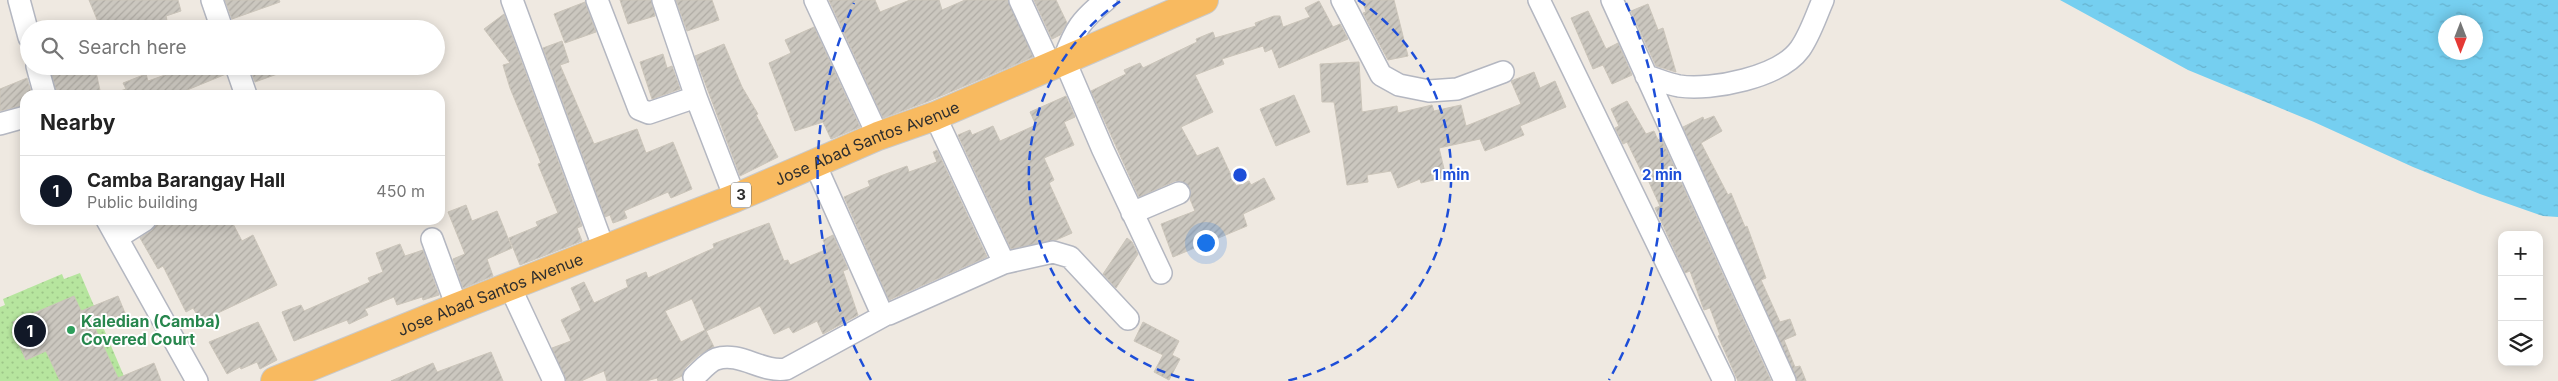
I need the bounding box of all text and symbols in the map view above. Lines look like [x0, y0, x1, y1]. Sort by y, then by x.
north arrow [2438, 15, 2483, 60]
search box [20, 20, 445, 75]
icon: search [38, 34, 66, 62]
text: Search here [78, 36, 187, 59]
street label: Jose Abad Santos Avenue [771, 97, 962, 190]
text: Nearby [40, 110, 115, 135]
text: 1 min [1432, 165, 1470, 184]
text: 2 min [1642, 165, 1682, 184]
centre of rings [1231, 166, 1249, 184]
text: Camba Barangay Hall [87, 169, 285, 192]
text: 1 [53, 181, 59, 201]
text: 450 m [376, 181, 425, 201]
road number: 3 [731, 182, 751, 208]
text: Public building [87, 192, 198, 212]
your location [1193, 230, 1219, 256]
map controls [2498, 231, 2543, 366]
button: + [2498, 231, 2543, 276]
street label: Jose Abad Santos Avenue [395, 249, 586, 340]
button: − [2498, 276, 2543, 321]
place label: Kaledian (Camba) Covered Court [81, 311, 220, 349]
pin: 1 [14, 312, 46, 350]
button: layers [2498, 321, 2543, 366]
marker: Kaledian (Camba) Covered Court [65, 324, 77, 336]

